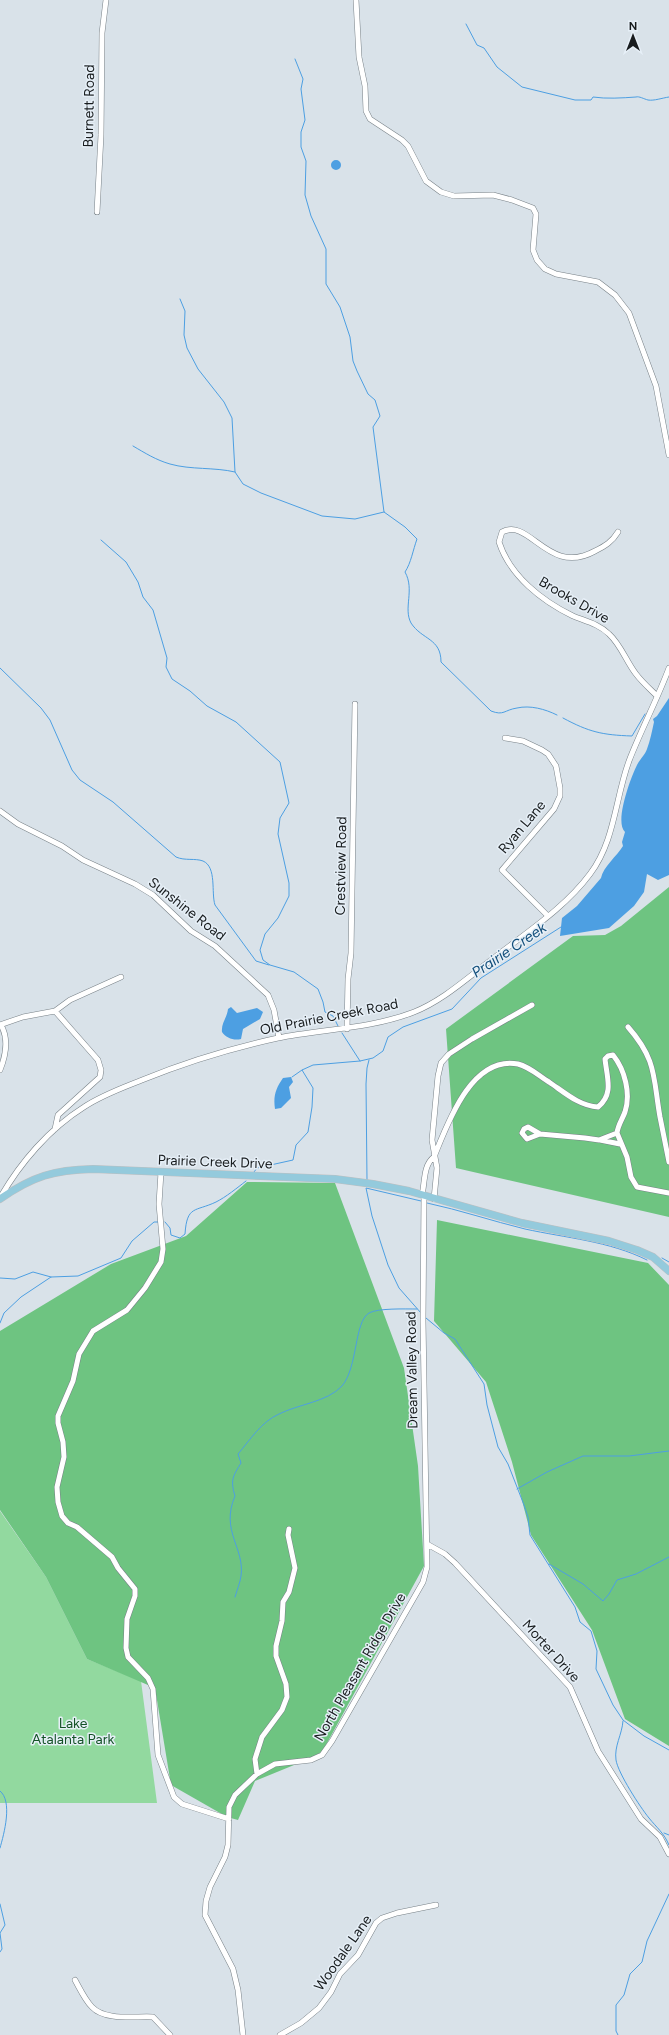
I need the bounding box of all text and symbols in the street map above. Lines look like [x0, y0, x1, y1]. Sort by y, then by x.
north arrow [613, 16, 653, 56]
text: N [629, 20, 637, 33]
street label: Burnett Road [80, 64, 98, 148]
street label: Brooks Drive [536, 573, 613, 627]
street label: Ryan Lane [495, 797, 549, 857]
street label: Crestview Road [332, 816, 350, 916]
street label: Sunshine Road [145, 874, 229, 944]
water label: Prairie Creek [468, 918, 550, 982]
street label: Old Prairie Creek Road [258, 995, 400, 1039]
street label: Prairie Creek Drive [157, 1151, 273, 1173]
street label: Dream Valley Road [402, 1311, 422, 1429]
street label: North Pleasant Ridge Drive [311, 1590, 410, 1744]
street label: Morter Drive [519, 1616, 584, 1686]
park label: Lake Atalanta Park [32, 1715, 114, 1748]
street label: Woodale Lane [311, 1912, 376, 1994]

